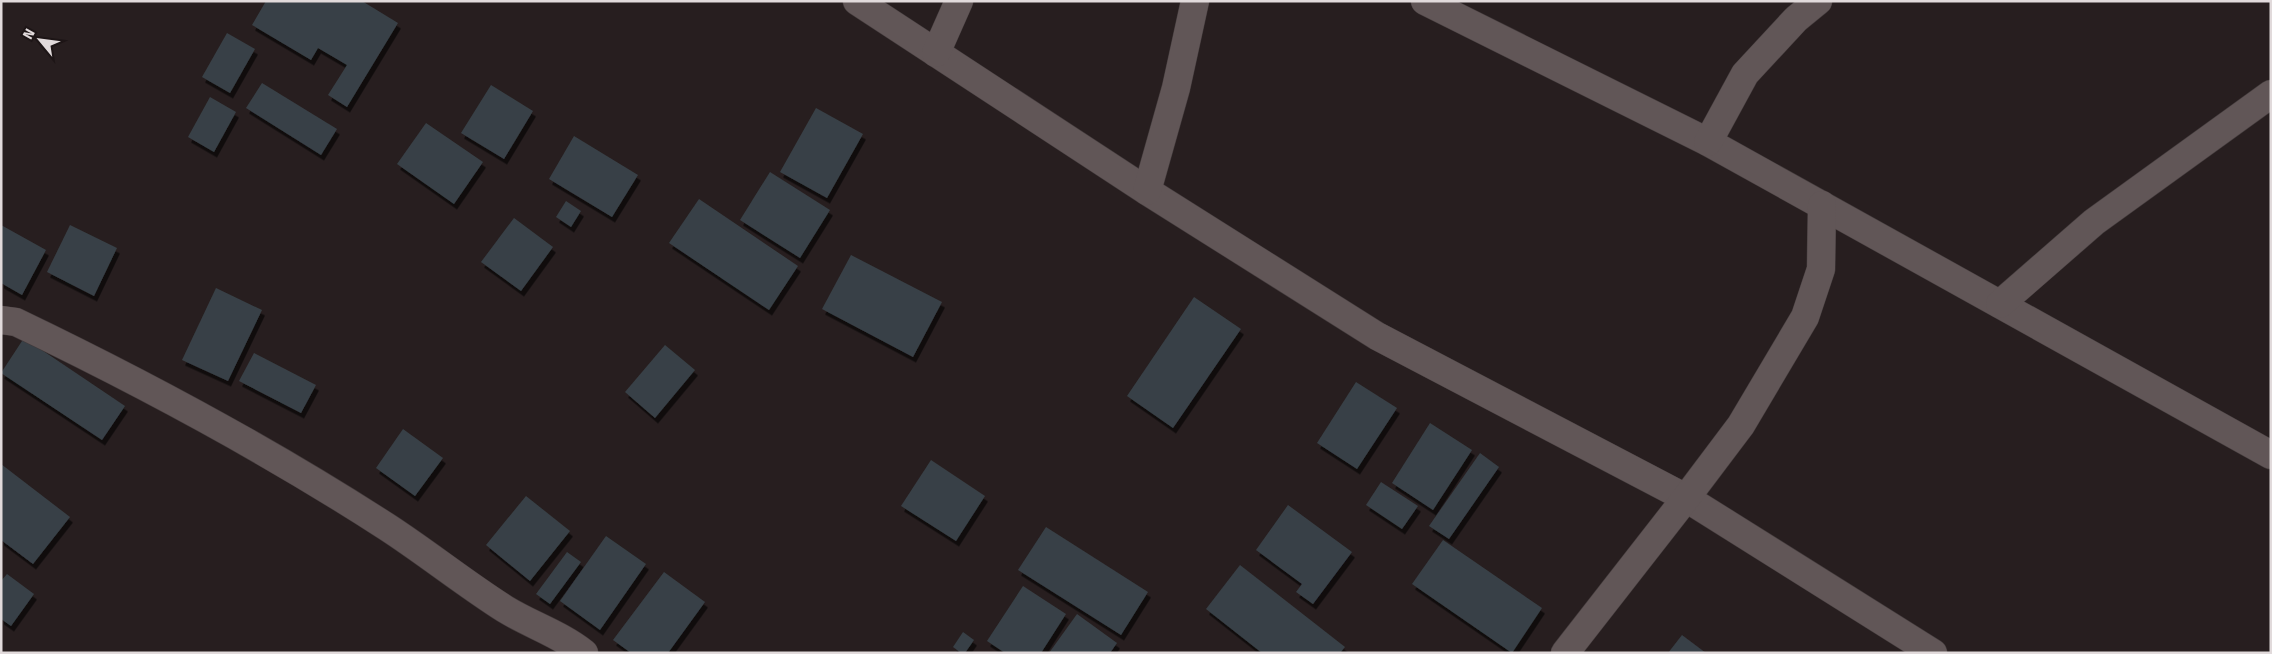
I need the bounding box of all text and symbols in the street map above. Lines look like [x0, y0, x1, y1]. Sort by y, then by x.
north arrow [15, 15, 65, 65]
text: N [19, 26, 39, 42]

